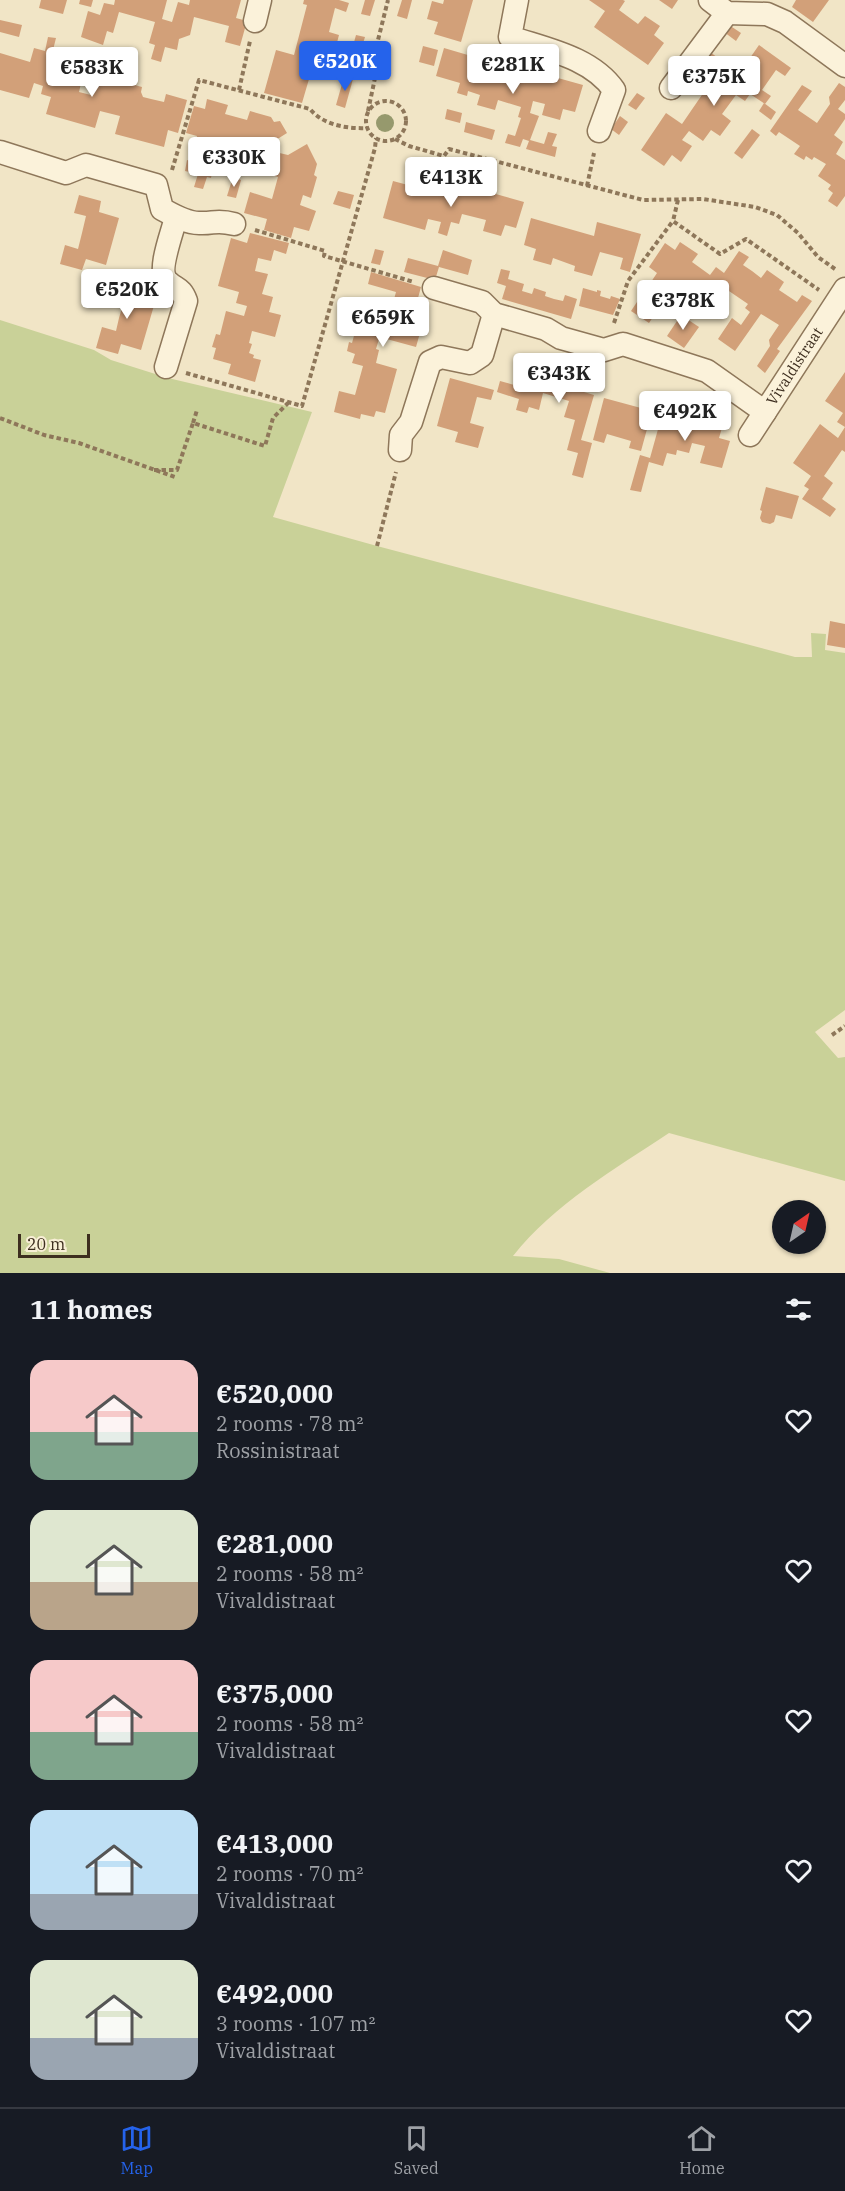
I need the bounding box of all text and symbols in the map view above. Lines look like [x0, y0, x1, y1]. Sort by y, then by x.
pin: €520K [303, 41, 387, 92]
pin: €281K [471, 44, 555, 95]
pin: €583K [50, 47, 134, 98]
text: €520K [313, 47, 377, 74]
text: €281K [481, 50, 545, 77]
text: €583K [60, 53, 124, 80]
pin: €375K [672, 56, 756, 107]
text: €375K [682, 62, 746, 89]
pin: €330K [192, 137, 276, 188]
text: €330K [202, 143, 266, 170]
pin: €413K [409, 157, 493, 208]
text: €413K [419, 163, 483, 190]
pin: €520K [85, 269, 169, 320]
text: €520K [95, 275, 159, 302]
pin: €378K [641, 280, 725, 331]
text: €378K [651, 286, 715, 313]
pin: €659K [341, 297, 425, 348]
text: €659K [351, 303, 415, 330]
street label: Vivaldistraat [762, 323, 827, 409]
pin: €343K [517, 353, 601, 404]
text: €343K [527, 359, 591, 386]
pin: €492K [643, 391, 727, 442]
text: €492K [653, 397, 717, 424]
north arrow [772, 1200, 826, 1254]
map controls [772, 1200, 826, 1254]
scale bar [18, 1231, 90, 1258]
text: 20 m [27, 1234, 65, 1254]
text: 11 homes [30, 1292, 152, 1326]
icon: filters [782, 1293, 815, 1326]
text: €520,000 [216, 1376, 333, 1410]
icon: home [78, 1384, 150, 1456]
icon: heart [782, 1404, 815, 1437]
text: 2 rooms · 78 m² [216, 1410, 363, 1437]
text: Rossinistraat [216, 1437, 339, 1464]
text: €281,000 [216, 1526, 333, 1560]
icon: home [78, 1534, 150, 1606]
icon: heart [782, 1554, 815, 1587]
text: 2 rooms · 58 m² [216, 1560, 363, 1587]
text: Vivaldistraat [216, 1587, 335, 1614]
text: €375,000 [216, 1676, 333, 1710]
icon: home [78, 1684, 150, 1756]
icon: heart [782, 1704, 815, 1737]
text: 2 rooms · 58 m² [216, 1710, 363, 1737]
text: Vivaldistraat [216, 1737, 335, 1764]
text: €413,000 [216, 1826, 333, 1860]
icon: home [78, 1834, 150, 1906]
icon: heart [782, 1854, 815, 1887]
text: 2 rooms · 70 m² [216, 1860, 363, 1887]
text: Vivaldistraat [216, 1887, 335, 1914]
text: €492,000 [216, 1976, 333, 2010]
icon: home [78, 1984, 150, 2056]
icon: heart [782, 2004, 815, 2037]
text: 3 rooms · 107 m² [216, 2010, 375, 2037]
text: Vivaldistraat [216, 2037, 335, 2064]
tab: Map [120, 2122, 153, 2178]
tab: Saved [394, 2122, 439, 2178]
tab: Home [679, 2122, 725, 2178]

